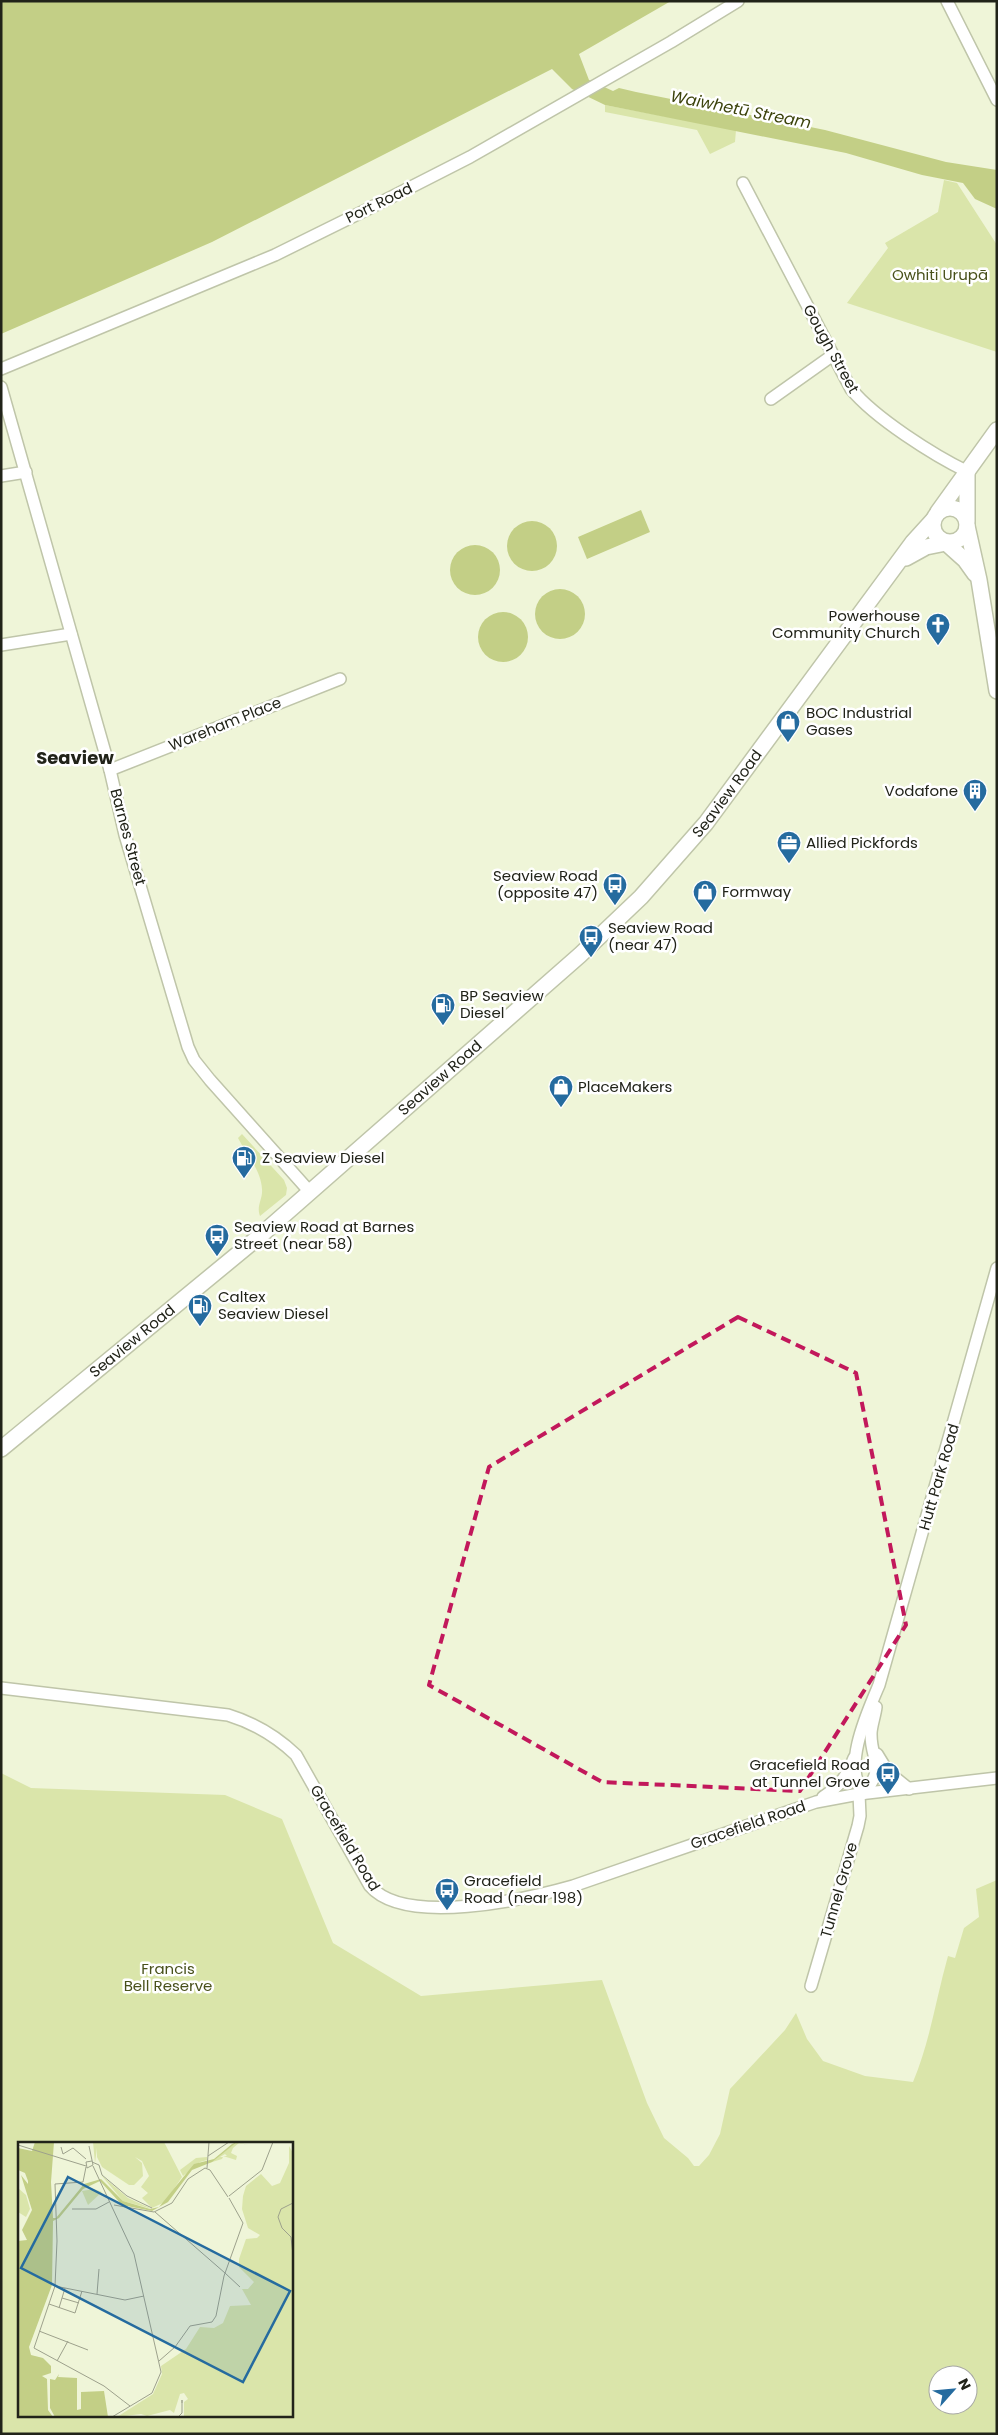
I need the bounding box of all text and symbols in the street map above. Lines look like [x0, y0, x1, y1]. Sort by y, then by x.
water label: Waiwhetū Stream [669, 85, 813, 134]
street label: Port Road [342, 177, 416, 228]
park label: Owhiti Urupā [892, 264, 988, 285]
street label: Gough Street [798, 301, 865, 397]
place label: Powerhouse Community Church [772, 605, 920, 643]
church icon: Powerhouse Community Church [925, 612, 951, 646]
street label: Wareham Place [165, 691, 284, 756]
place label: BOC Industrial Gases [806, 702, 912, 740]
shop icon: BOC Industrial Gases [775, 709, 801, 743]
district label: Seaview [36, 745, 114, 770]
street label: Seaview Road [687, 745, 767, 842]
building icon: Vodafone [962, 778, 988, 812]
place label: Vodafone [885, 780, 958, 801]
street label: Barnes Street [105, 786, 152, 888]
office icon: Allied Pickfords [776, 830, 802, 864]
place label: Allied Pickfords [806, 832, 918, 853]
place label: Seaview Road (opposite 47) [493, 865, 598, 903]
bus stop icon: Seaview Road (opposite 47) [602, 872, 628, 906]
shop icon: Formway [692, 879, 718, 913]
place label: Formway [722, 881, 792, 902]
place label: Seaview Road (near 47) [608, 917, 713, 955]
bus stop icon: Seaview Road (near 47) [578, 924, 604, 958]
place label: BP Seaview Diesel [460, 985, 545, 1023]
fuel station icon: BP Seaview Diesel [430, 992, 456, 1026]
street label: Seaview Road [393, 1035, 486, 1120]
shop icon: PlaceMakers [548, 1074, 574, 1108]
place label: PlaceMakers [578, 1076, 673, 1097]
fuel station icon: Z Seaview Diesel [231, 1145, 257, 1179]
place label: Z Seaview Diesel [262, 1147, 385, 1168]
place label: Seaview Road at Barnes Street (near 58) [234, 1216, 414, 1254]
bus stop icon: Seaview Road at Barnes Street (near 58) [204, 1223, 230, 1257]
place label: Caltex Seaview Diesel [218, 1286, 328, 1324]
fuel station icon: Caltex Seaview Diesel [187, 1293, 213, 1327]
street label: Seaview Road [85, 1299, 179, 1382]
street label: Hutt Park Road [913, 1421, 964, 1533]
place label: Gracefield Road at Tunnel Grove [749, 1754, 870, 1792]
bus stop icon: Gracefield Road at Tunnel Grove [875, 1761, 901, 1795]
street label: Gracefield Road [305, 1781, 385, 1895]
street label: Gracefield Road [687, 1795, 808, 1854]
street label: Tunnel Grove [815, 1840, 862, 1940]
place label: Gracefield Road (near 198) [464, 1870, 583, 1908]
bus stop icon: Gracefield Road (near 198) [434, 1877, 460, 1911]
park label: Francis Bell Reserve [124, 1958, 212, 1996]
inset map [18, 2142, 292, 2418]
north arrow [928, 2365, 978, 2415]
text: N [953, 2375, 976, 2393]

